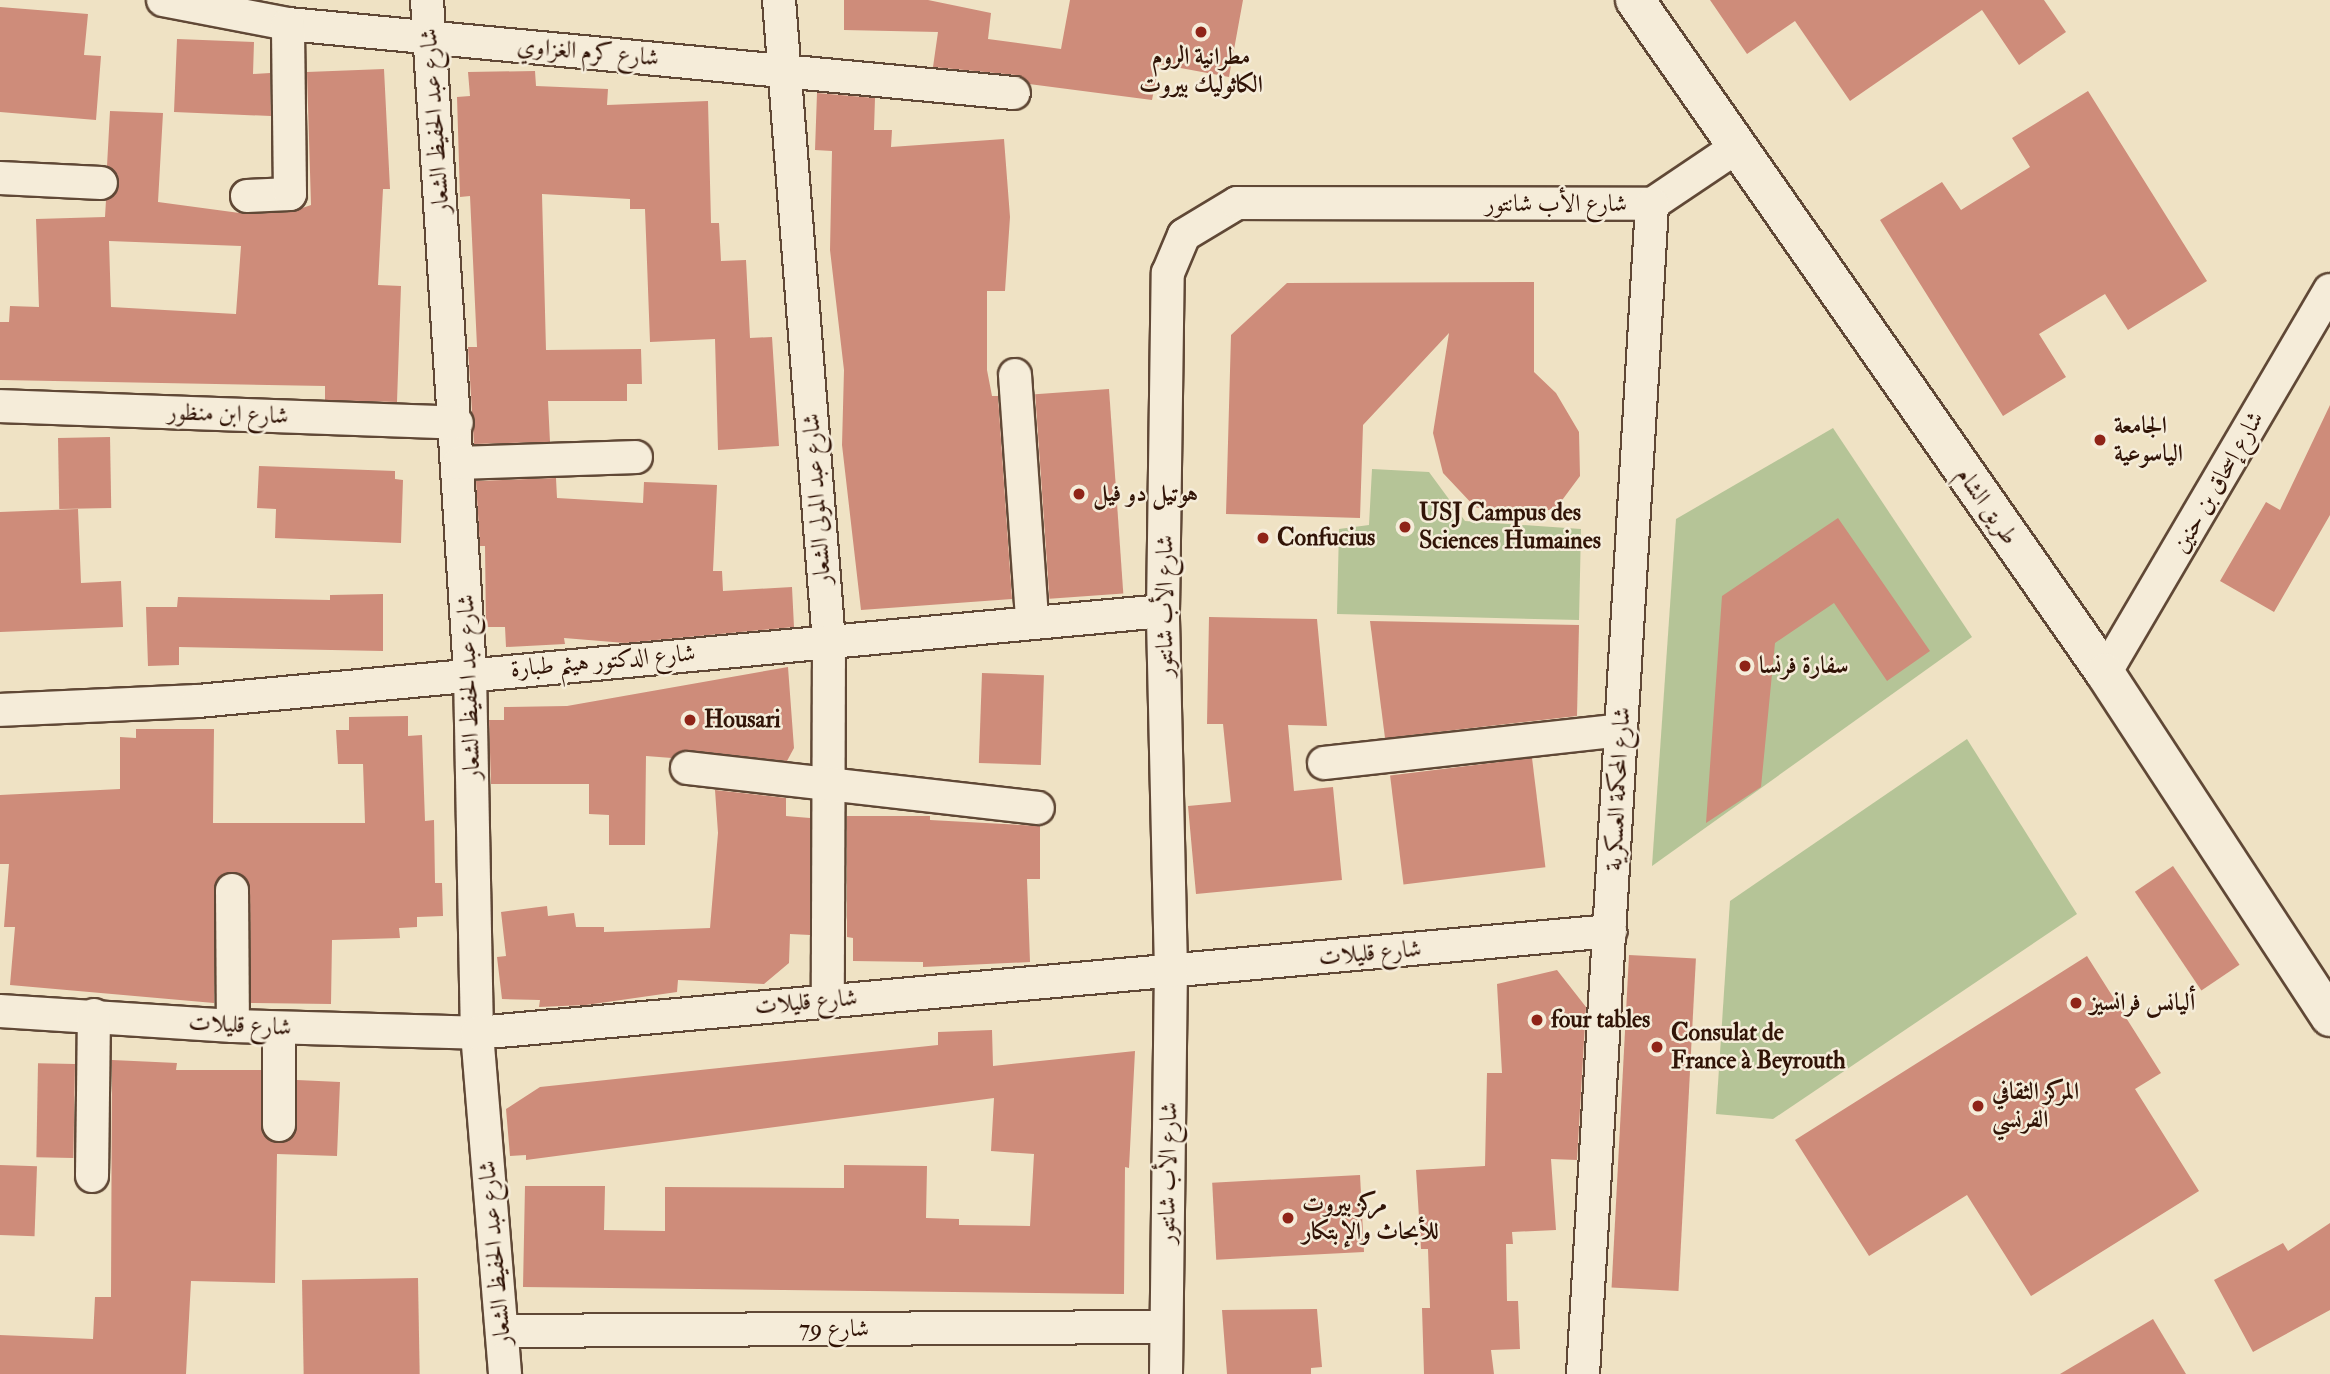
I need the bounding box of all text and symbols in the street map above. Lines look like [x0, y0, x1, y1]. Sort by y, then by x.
marker: مطرانية الروم الكاثوليك بيروت [1193, 24, 1209, 40]
street label: شارع عبد الحفيظ الشعار [414, 27, 456, 215]
street label: شارع كرم الغزاوي [516, 31, 660, 73]
place label: مطرانية الروم الكاثوليك بيروت [1139, 43, 1263, 99]
street label: شارع الأب شانتور [1485, 190, 1627, 218]
street label: شارع ابن منظور [167, 397, 289, 431]
street label: شارع إسحاق بن حنين [2166, 406, 2270, 558]
street label: شارع عبد المولى الشعار [797, 412, 837, 586]
place label: الجامعة الياسوعية [2114, 412, 2183, 468]
marker: الجامعة الياسوعية [2092, 432, 2108, 448]
street label: طريق الشام [1950, 462, 2024, 550]
place label: هوتيل دو فيل [1093, 480, 1198, 508]
marker: هوتيل دو فيل [1071, 486, 1087, 502]
place label: USJ Campus des Sciences Humaines [1419, 499, 1601, 555]
marker: USJ Campus des Sciences Humaines [1397, 519, 1413, 535]
place label: Confucius [1277, 524, 1375, 552]
marker: Confucius [1255, 530, 1271, 546]
street label: شارع الأب شانتور [1151, 535, 1179, 677]
street label: شارع عبد الحفيظ الشعار [451, 594, 487, 780]
street label: شارع الدكتور هيثم طبارة [509, 639, 697, 683]
place label: سفارة فرنسا [1759, 652, 1849, 680]
marker: سفارة فرنسا [1737, 658, 1753, 674]
place label: Housari [704, 706, 781, 734]
street label: شارع المحكمة العسكرية [1599, 706, 1637, 872]
marker: Housari [682, 712, 698, 728]
street label: شارع قليلات [1317, 934, 1423, 972]
street label: شارع قليلات [753, 983, 859, 1021]
place label: أليانس فرانسيز [2090, 989, 2195, 1017]
marker: أليانس فرانسيز [2068, 995, 2084, 1011]
place label: four tables [1551, 1006, 1650, 1034]
street label: شارع قليلات [188, 1008, 292, 1042]
marker: four tables [1529, 1012, 1545, 1028]
place label: Consulat de France à Beyrouth [1671, 1019, 1846, 1075]
marker: Consulat de France à Beyrouth [1649, 1039, 1665, 1055]
place label: المركز الثقافي الفرنسي [1992, 1078, 2079, 1134]
marker: المركز الثقافي الفرنسي [1970, 1098, 1986, 1114]
street label: شارع الأب شانتور [1152, 1102, 1184, 1244]
street label: شارع عبد الحفيظ الشعار [473, 1159, 517, 1347]
place label: مركز بيروت للأبحاث والإبتكار [1302, 1190, 1439, 1246]
marker: مركز بيروت للأبحاث والإبتكار [1280, 1210, 1296, 1226]
street label: شارع 79 [799, 1315, 869, 1343]

